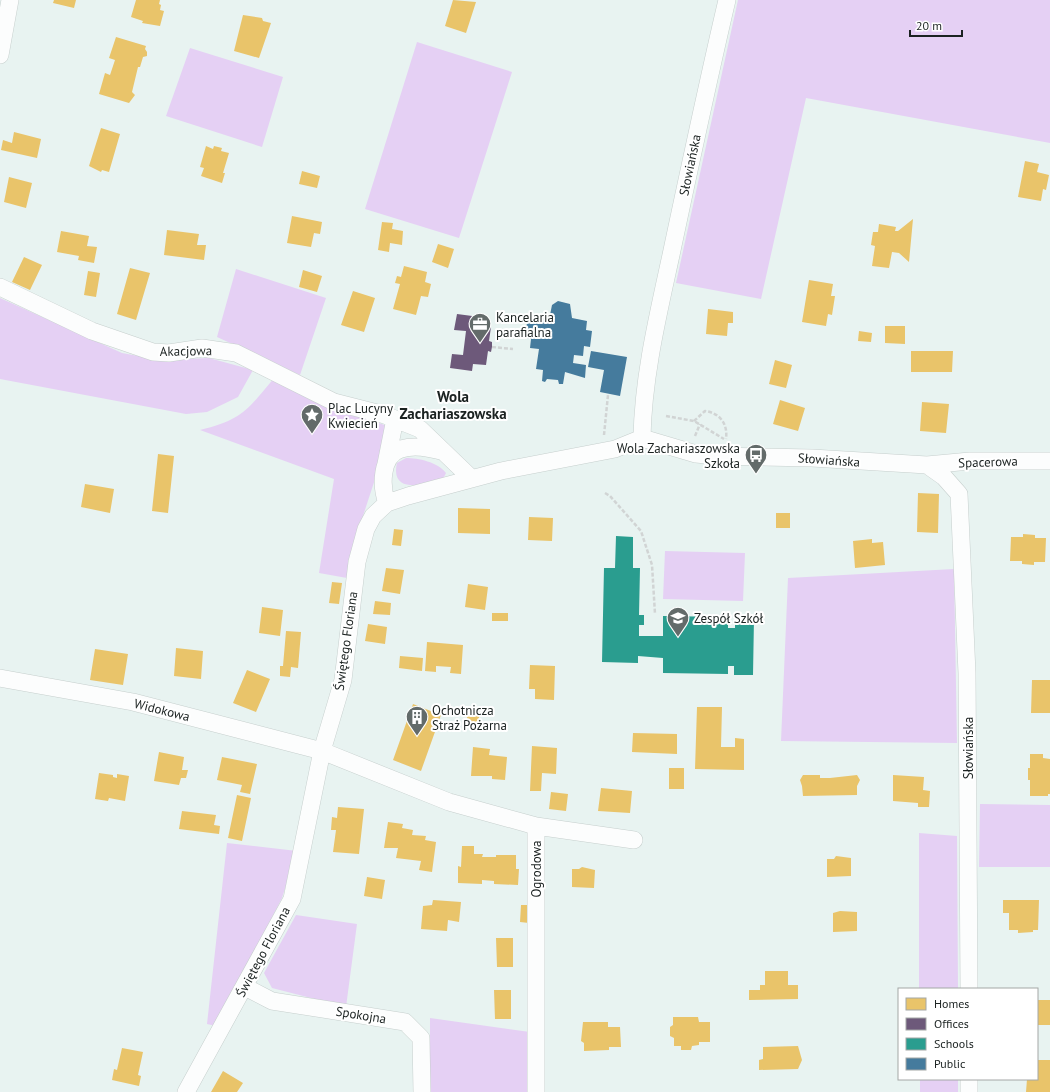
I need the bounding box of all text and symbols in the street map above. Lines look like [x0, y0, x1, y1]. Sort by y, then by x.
scale bar [910, 12, 962, 38]
text: 20 m [916, 18, 942, 33]
street label: Słowiańska [675, 133, 705, 197]
place label: Kancelaria parafialna [496, 309, 554, 341]
office icon: Kancelaria parafialna [467, 311, 493, 344]
street label: Akacjowa [160, 342, 212, 360]
district label: Wola Zachariaszowska [399, 387, 507, 423]
place label: Plac Lucyny Kwiecień [328, 400, 393, 432]
place icon: Plac Lucyny Kwiecień [299, 402, 325, 435]
place label: Wola Zachariaszowska Szkoła [617, 440, 740, 472]
bus stop icon: Wola Zachariaszowska Szkoła [743, 442, 769, 475]
street label: Słowiańska [797, 449, 861, 471]
street label: Spacerowa [958, 452, 1018, 472]
street label: Świętego Floriana [331, 590, 361, 692]
school or university icon: Zespół Szkół [665, 605, 691, 638]
place label: Zespół Szkół [694, 610, 764, 627]
street label: Widokowa [132, 695, 192, 725]
place label: Ochotnicza Straż Pożarna [432, 702, 507, 734]
building icon: Ochotnicza Straż Pożarna [404, 704, 430, 737]
street label: Słowiańska [960, 717, 977, 779]
street label: Ogrodowa [528, 840, 545, 898]
street label: Świętego Floriana [232, 904, 294, 1000]
legend [898, 988, 1038, 1080]
text: Homes [934, 996, 969, 1011]
street label: Spokojna [334, 1003, 388, 1027]
text: Offices [934, 1016, 969, 1031]
text: Schools [934, 1036, 974, 1051]
text: Public [934, 1056, 966, 1071]

